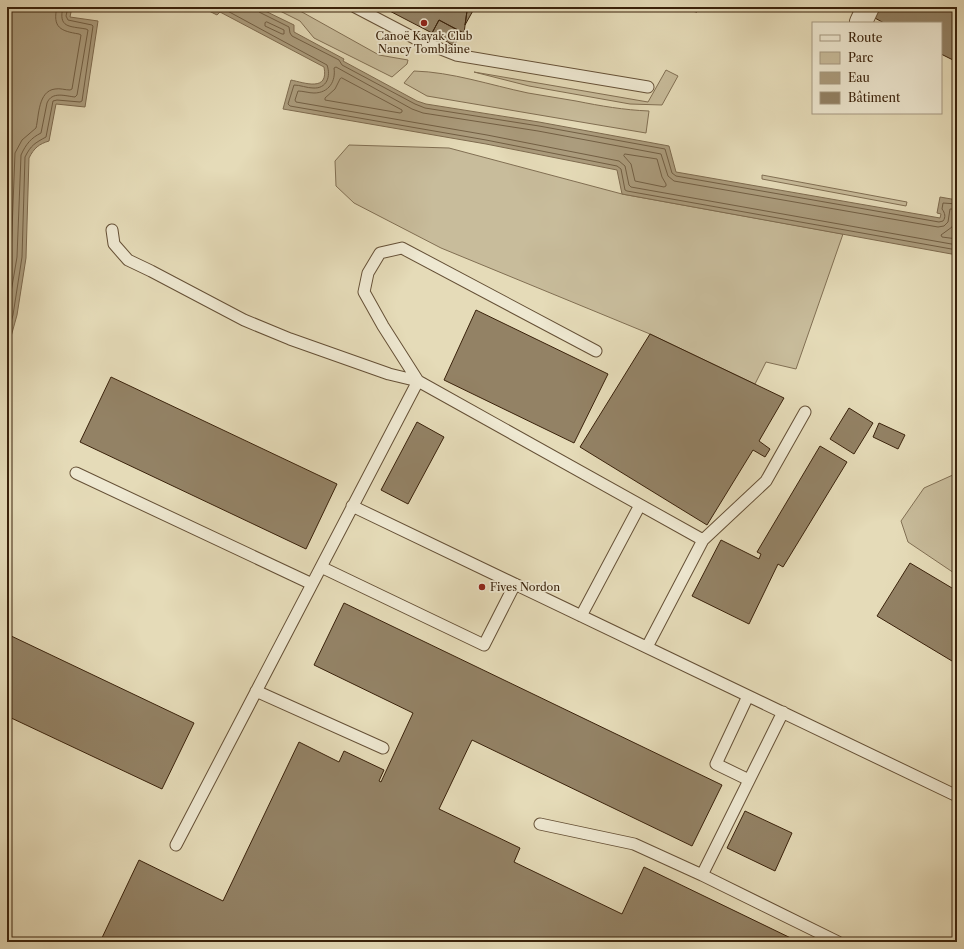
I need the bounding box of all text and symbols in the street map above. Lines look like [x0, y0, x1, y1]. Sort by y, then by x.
marker: Canoë Kayak Club Nancy Tomblaine [419, 18, 429, 28]
legend [812, 22, 942, 114]
place label: Canoë Kayak Club Nancy Tomblaine [376, 29, 473, 56]
text: Route [848, 30, 883, 45]
text: Parc [848, 50, 873, 65]
text: Eau [848, 70, 871, 85]
text: Bâtiment [848, 90, 901, 105]
place label: Fives Nordon [490, 580, 560, 594]
marker: Fives Nordon [477, 582, 487, 592]

